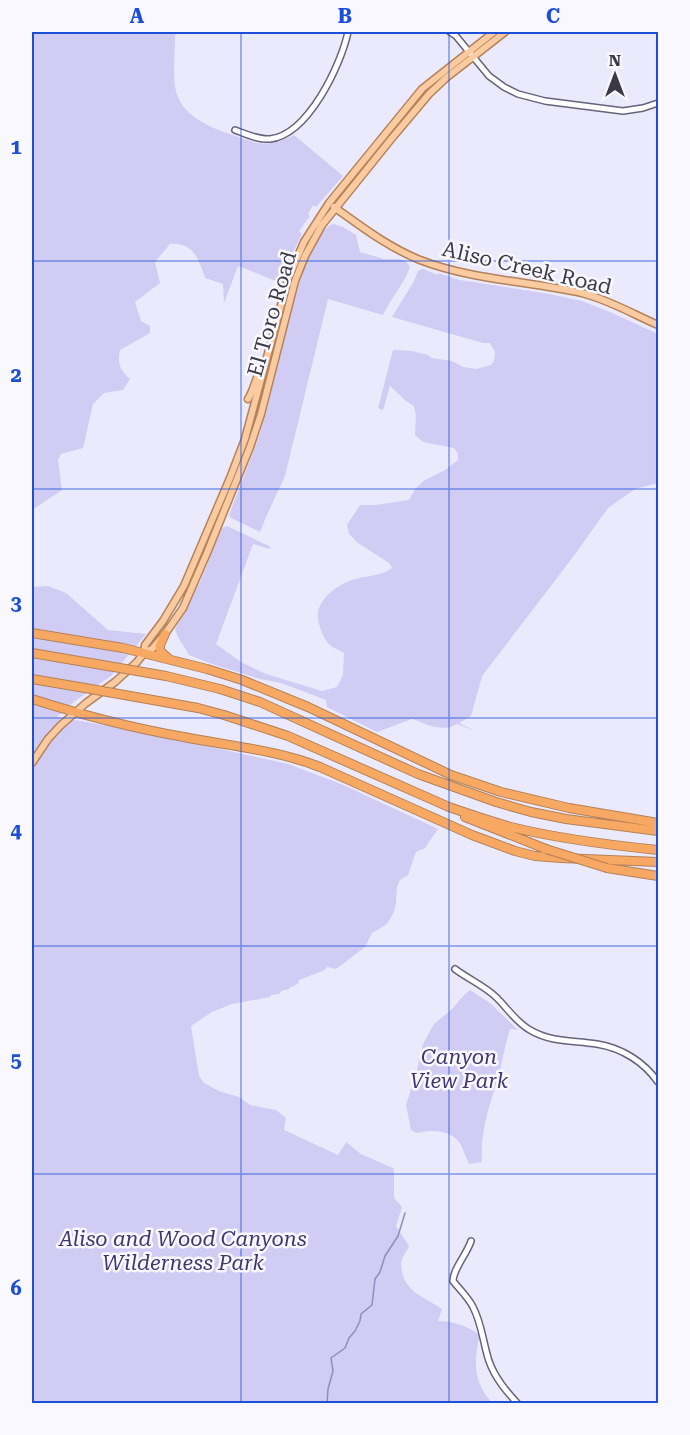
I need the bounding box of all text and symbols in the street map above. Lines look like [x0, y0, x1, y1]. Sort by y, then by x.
text: A [130, 4, 145, 28]
text: B [338, 4, 352, 28]
text: C [546, 4, 560, 28]
north arrow [585, 45, 645, 105]
text: N [609, 51, 621, 70]
text: 1 [10, 135, 22, 159]
street label: Aliso Creek Road [440, 237, 615, 299]
street label: El Toro Road [243, 248, 301, 379]
text: 2 [10, 363, 22, 387]
text: 3 [10, 591, 22, 615]
text: 4 [10, 819, 22, 843]
park label: Canyon View Park [410, 1045, 509, 1093]
text: 5 [10, 1048, 22, 1072]
park label: Aliso and Wood Canyons Wilderness Park [57, 1227, 307, 1275]
text: 6 [10, 1276, 22, 1300]

